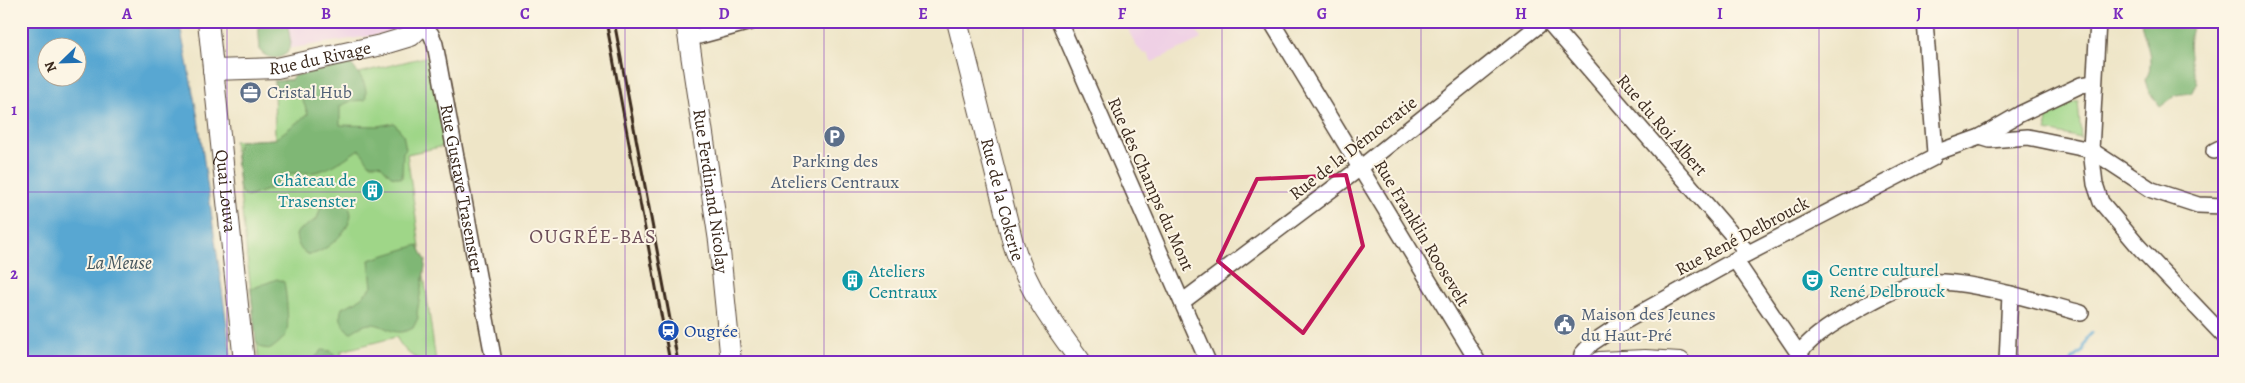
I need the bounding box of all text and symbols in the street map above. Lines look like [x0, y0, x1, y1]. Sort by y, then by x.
text: A [121, 3, 133, 25]
text: B [321, 3, 331, 25]
text: C [520, 3, 530, 25]
text: D [718, 3, 730, 25]
text: E [918, 3, 928, 25]
text: F [1118, 3, 1127, 25]
text: G [1317, 3, 1327, 25]
text: H [1515, 3, 1527, 25]
text: I [1717, 3, 1723, 25]
text: J [1916, 3, 1922, 25]
text: K [2113, 3, 2124, 25]
street label: Rue du Rivage [269, 36, 373, 80]
north arrow [38, 38, 88, 88]
text: N [40, 58, 61, 75]
street label: Rue du Roi Albert [1611, 69, 1713, 181]
office icon: Cristal Hub [239, 80, 263, 104]
place label: Cristal Hub [267, 80, 352, 104]
street label: Rue de la Démocratie [1284, 91, 1422, 205]
street label: Rue des Champs du Mont [1102, 93, 1200, 275]
text: 1 [11, 99, 17, 121]
street label: Rue Gustave Trasenster [434, 102, 489, 275]
street label: Rue Ferdinand Nicolay [687, 107, 734, 275]
parking icon: Parking des Ateliers Centraux [823, 124, 847, 148]
street label: Rue de la Cokerie [975, 135, 1030, 264]
street label: Quai Louva [210, 148, 242, 234]
place label: Parking des Ateliers Centraux [770, 149, 899, 194]
street label: Rue Franklin Roosevelt [1369, 155, 1475, 311]
place label: Château de Trasenster [273, 168, 356, 213]
building icon: Château de Trasenster [360, 178, 384, 202]
street label: Rue René Delbrouck [1671, 191, 1813, 281]
district label: OUGRÉE-BAS [529, 223, 657, 250]
water label: La Meuse [86, 250, 152, 276]
place label: Centre culturel René Delbrouck [1829, 258, 1945, 303]
place label: Ateliers Centraux [868, 259, 938, 304]
text: 2 [10, 263, 18, 285]
theatre icon: Centre culturel René Delbrouck [1801, 268, 1825, 292]
building icon: Ateliers Centraux [841, 269, 865, 293]
place label: Maison des Jeunes du Haut-Pré [1581, 302, 1716, 347]
public building icon: Maison des Jeunes du Haut-Pré [1553, 312, 1577, 336]
station icon: Ougrée [656, 319, 680, 343]
place label: Ougrée [684, 319, 738, 343]

